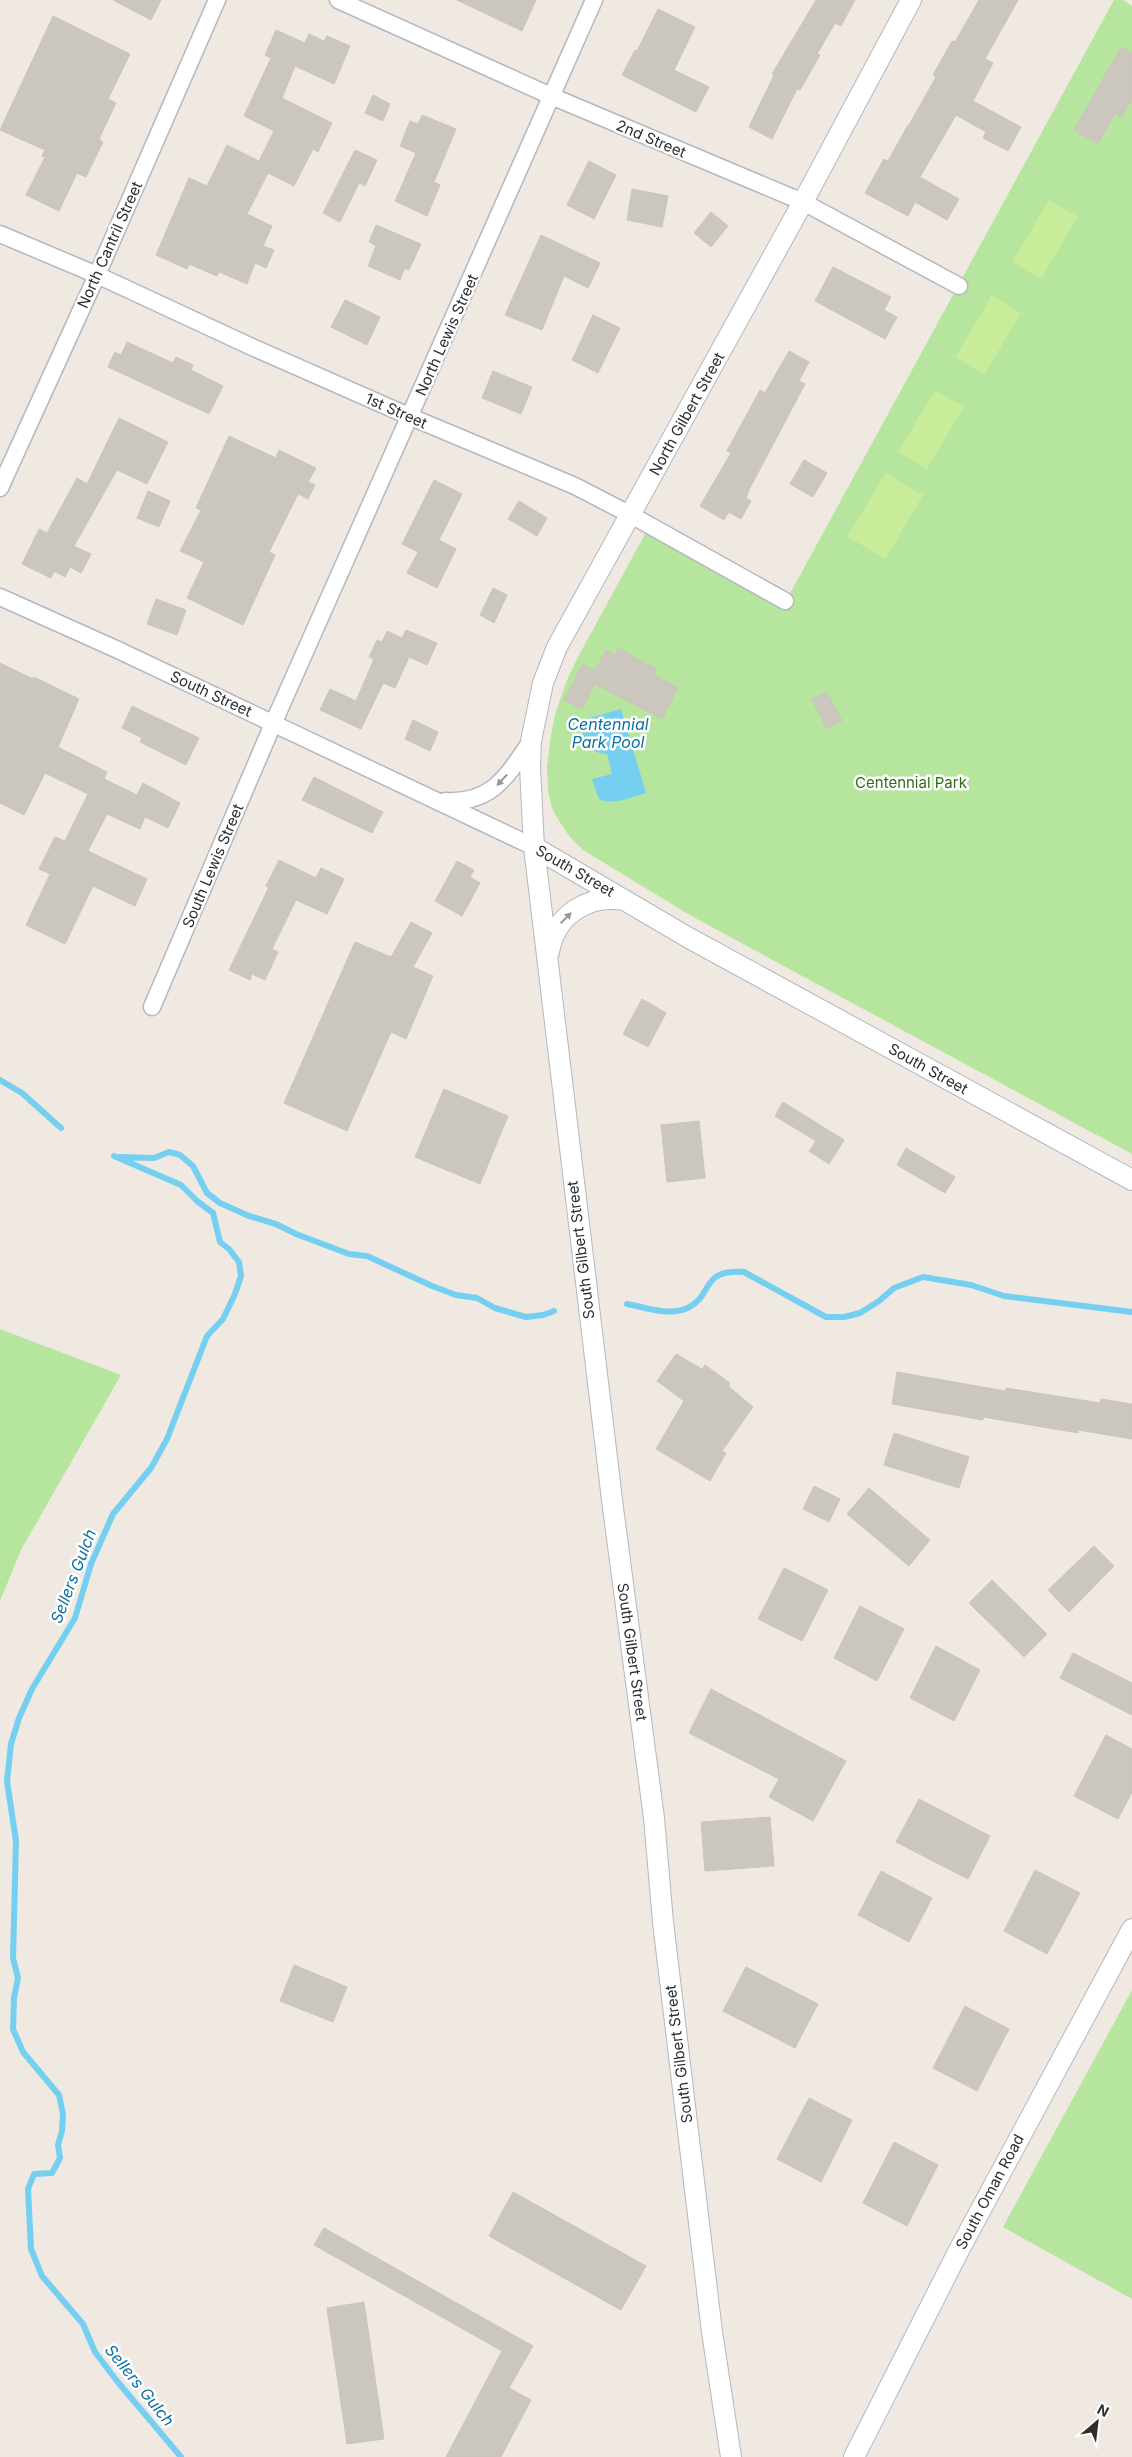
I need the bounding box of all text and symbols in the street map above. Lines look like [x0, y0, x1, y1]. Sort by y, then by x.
street label: 2nd Street [614, 115, 689, 162]
street label: North Cantril Street [73, 178, 146, 311]
street label: North Lewis Street [411, 271, 482, 399]
street label: North Gilbert Street [645, 349, 728, 479]
street label: 1st Street [362, 389, 430, 433]
street label: South Street [167, 666, 255, 721]
water label: Centennial Park Pool [567, 714, 649, 752]
park label: Centennial Park [855, 773, 968, 792]
one-way arrow [496, 774, 508, 786]
street label: South Lewis Street [178, 801, 247, 931]
street label: South Street [532, 840, 618, 901]
one-way arrow [560, 912, 572, 924]
street label: South Street [885, 1039, 971, 1098]
street label: South Gilbert Street [563, 1180, 598, 1320]
water label: Sellers Gulch [46, 1526, 100, 1626]
street label: South Gilbert Street [613, 1582, 652, 1722]
street label: South Gilbert Street [661, 1984, 696, 2124]
street label: South Oman Road [951, 2131, 1028, 2253]
water label: Sellers Gulch [101, 2340, 179, 2430]
north arrow [1072, 2397, 1122, 2447]
text: N [1095, 2400, 1112, 2420]

